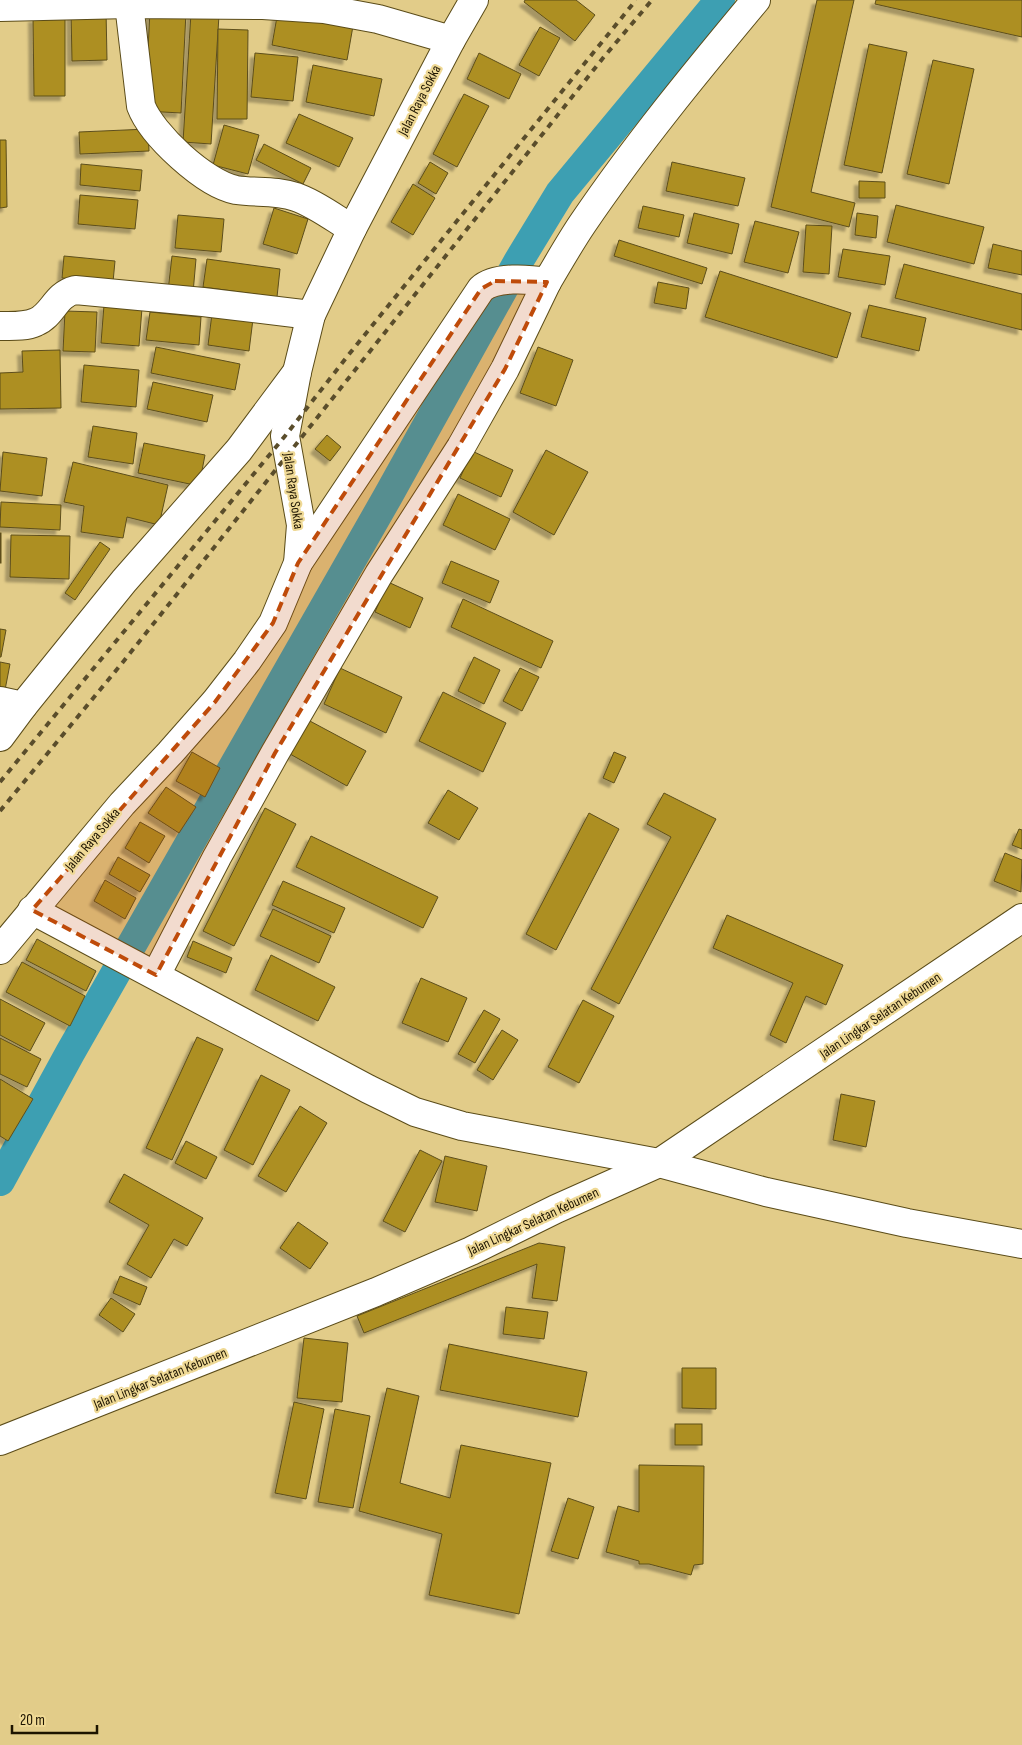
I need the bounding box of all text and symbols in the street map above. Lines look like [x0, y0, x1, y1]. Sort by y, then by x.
street label: Jalan Raya Sokka [394, 62, 444, 139]
street label: Jalan Raya Sokka [280, 451, 307, 530]
street label: Jalan Raya Sokka [61, 804, 124, 875]
street label: Jalan Lingkar Selatan Kebumen [816, 969, 944, 1063]
street label: Jalan Lingkar Selatan Kebumen [464, 1184, 601, 1260]
street label: Jalan Lingkar Selatan Kebumen [90, 1344, 229, 1413]
scale bar [12, 1702, 98, 1734]
text: 20 m [20, 1711, 45, 1730]

